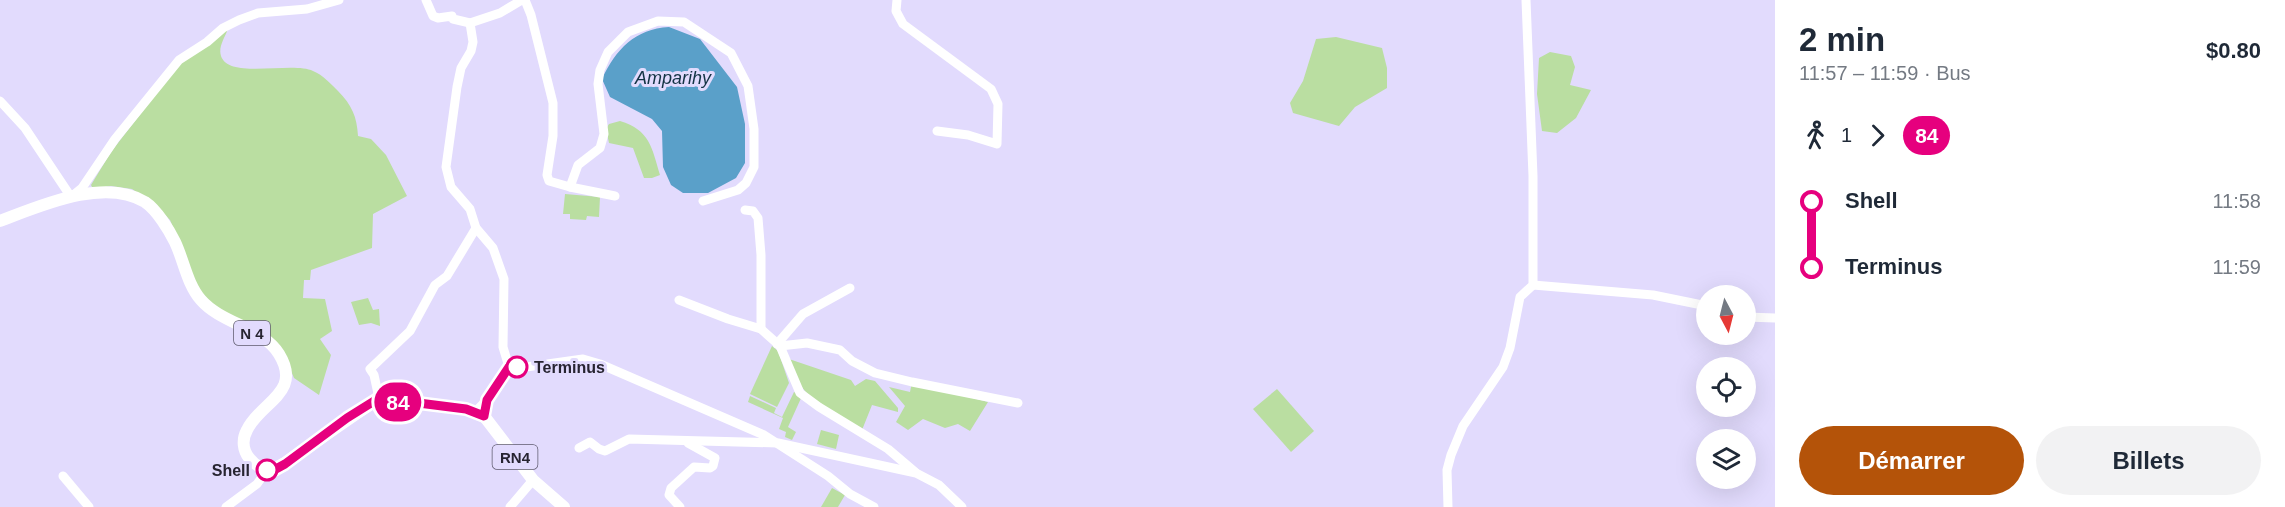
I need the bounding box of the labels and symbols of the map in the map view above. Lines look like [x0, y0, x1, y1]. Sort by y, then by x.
water label: Amparihy [634, 68, 712, 88]
north arrow [1696, 285, 1756, 345]
road number: N 4 [234, 321, 270, 345]
marker: Terminus [506, 356, 528, 378]
place label: Terminus [534, 359, 605, 376]
line badge: 84 [371, 382, 425, 422]
road number: RN4 [492, 445, 538, 469]
marker: Shell [256, 459, 278, 481]
place label: Shell [212, 462, 250, 479]

